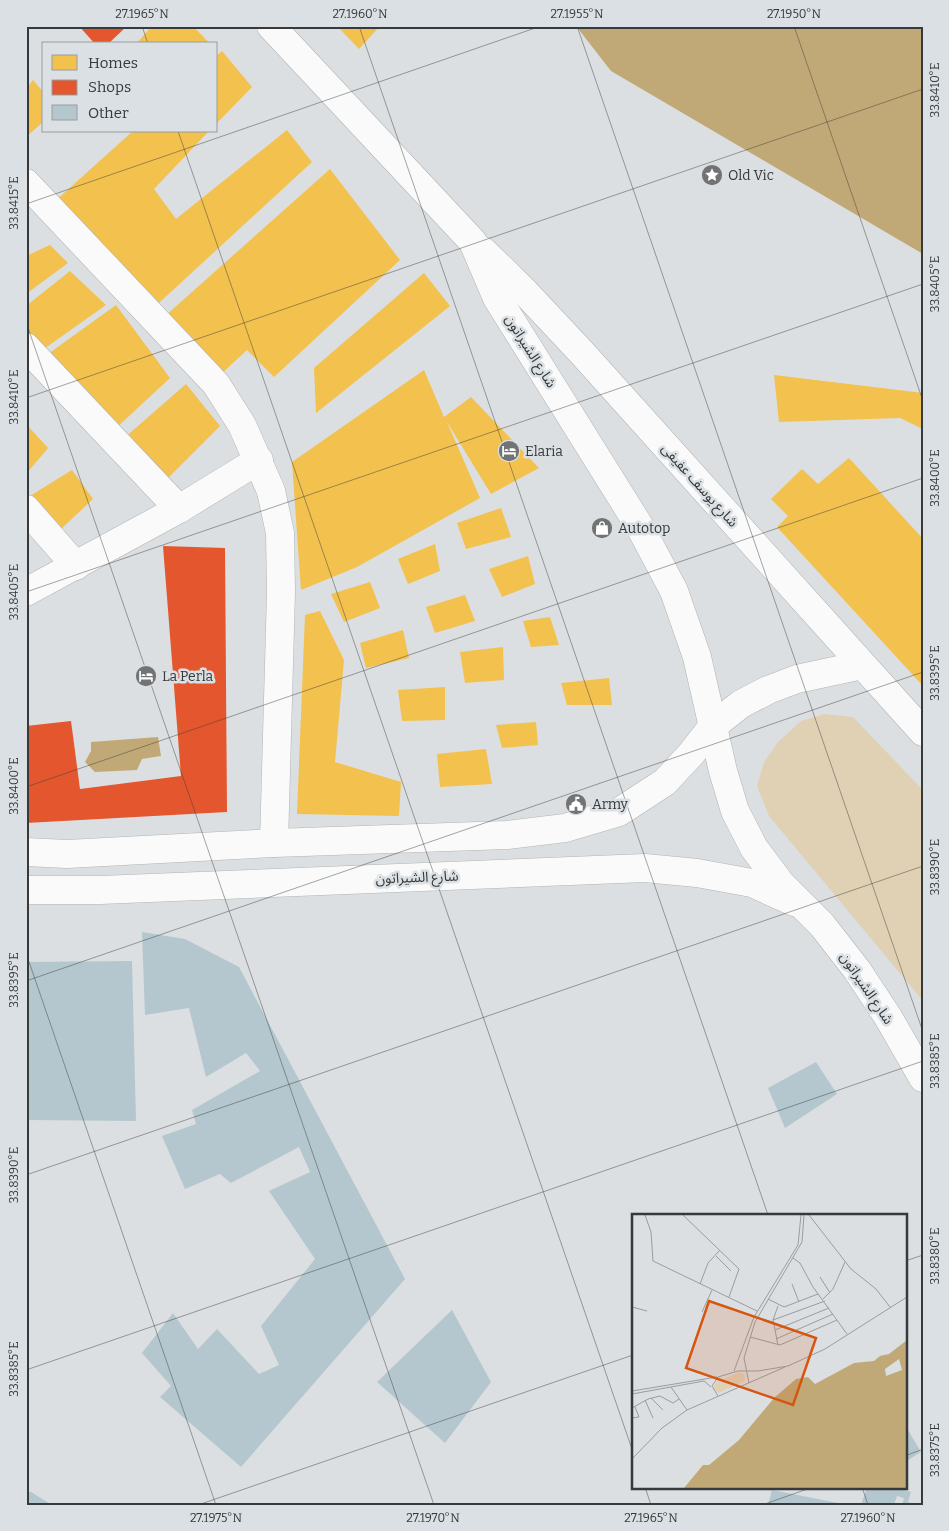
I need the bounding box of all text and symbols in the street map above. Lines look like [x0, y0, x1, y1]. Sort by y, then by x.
text: 27.1965°N [115, 7, 169, 21]
text: 27.1960°N [333, 7, 388, 21]
text: 27.1955°N [551, 7, 604, 21]
text: 27.1950°N [767, 7, 822, 21]
legend [42, 42, 218, 132]
text: Homes [88, 54, 138, 72]
text: 33.8410°E [928, 63, 942, 117]
text: Shops [88, 78, 131, 96]
text: Other [88, 104, 129, 122]
place icon: Old Vic [700, 163, 724, 187]
place label: Old Vic [728, 167, 774, 184]
text: 33.8415°E [7, 176, 21, 230]
text: 33.8405°E [928, 256, 942, 312]
street label: شارع الشيراتون [500, 312, 560, 392]
text: 33.8410°E [7, 370, 21, 424]
hotel icon: Elaria [497, 439, 521, 463]
street label: شارع يوسف عفيفى [656, 440, 742, 532]
place label: Elaria [525, 443, 563, 460]
text: 33.8400°E [928, 449, 942, 507]
shop icon: Autotop [590, 516, 614, 540]
place label: Autotop [618, 520, 670, 537]
text: 33.8405°E [7, 564, 21, 620]
text: 33.8395°E [928, 645, 942, 701]
hotel icon: La Perla [134, 664, 158, 688]
place label: La Perla [162, 668, 214, 685]
text: 33.8400°E [7, 757, 21, 815]
public building icon: Army [564, 792, 588, 816]
place label: Army [592, 796, 629, 813]
text: 33.8390°E [928, 839, 942, 895]
street label: شارع الشيراتون [375, 868, 459, 889]
street label: شارع الشيراتون [835, 949, 897, 1029]
text: 33.8395°E [7, 952, 21, 1008]
text: 33.8385°E [928, 1033, 942, 1089]
text: 33.8390°E [7, 1147, 21, 1203]
inset map [632, 1214, 906, 1488]
text: 33.8380°E [928, 1228, 942, 1284]
text: 33.8385°E [7, 1341, 21, 1397]
text: 33.8375°E [928, 1423, 942, 1477]
text: 27.1975°N [190, 1511, 243, 1525]
text: 27.1970°N [406, 1511, 460, 1525]
text: 27.1965°N [624, 1511, 678, 1525]
text: 27.1960°N [841, 1511, 896, 1525]

